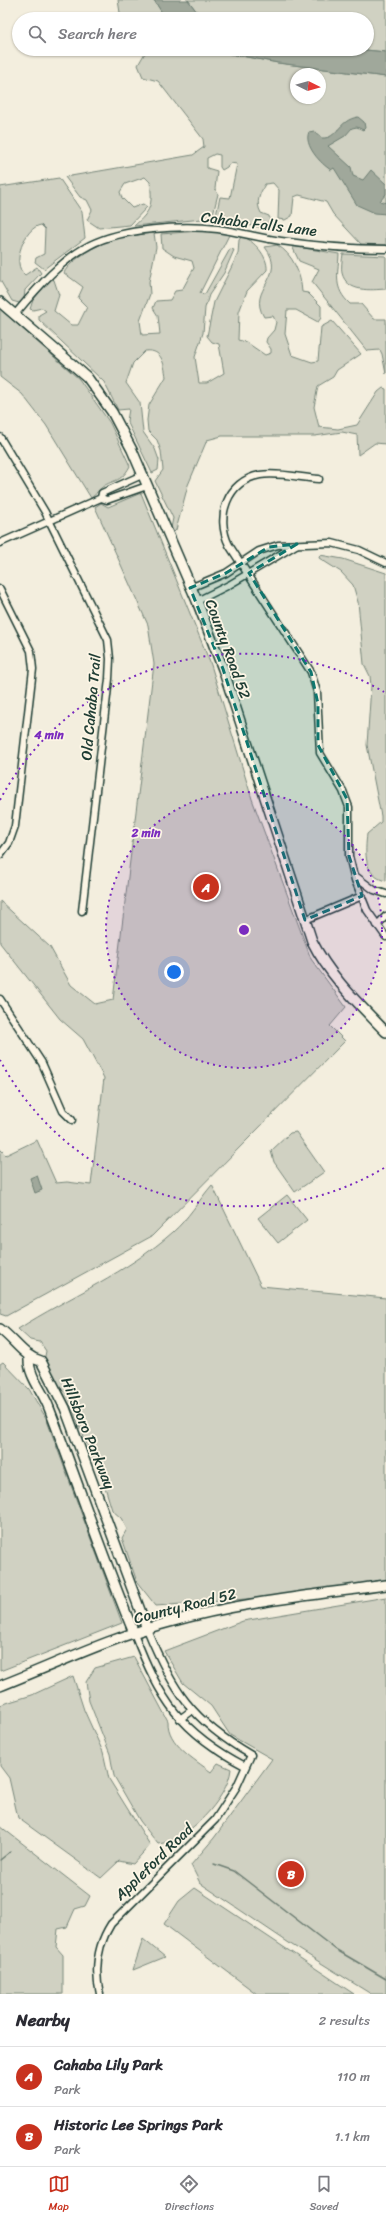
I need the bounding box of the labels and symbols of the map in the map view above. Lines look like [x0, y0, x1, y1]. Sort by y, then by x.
north arrow [290, 68, 326, 104]
street label: Cahaba Falls Lane [200, 204, 318, 244]
street label: County Road 52 [198, 595, 258, 703]
street label: Old Cahaba Trail [73, 652, 109, 761]
text: 4 min [33, 724, 64, 746]
text: 2 min [130, 822, 161, 844]
pin: A [193, 872, 219, 902]
centre of rings [237, 923, 251, 937]
your location [164, 962, 184, 982]
street label: Hillsboro Parkway [54, 1373, 122, 1493]
street label: County Road 52 [131, 1581, 239, 1631]
street label: Appleford Road [108, 1817, 200, 1907]
pin: B [278, 1859, 304, 1889]

